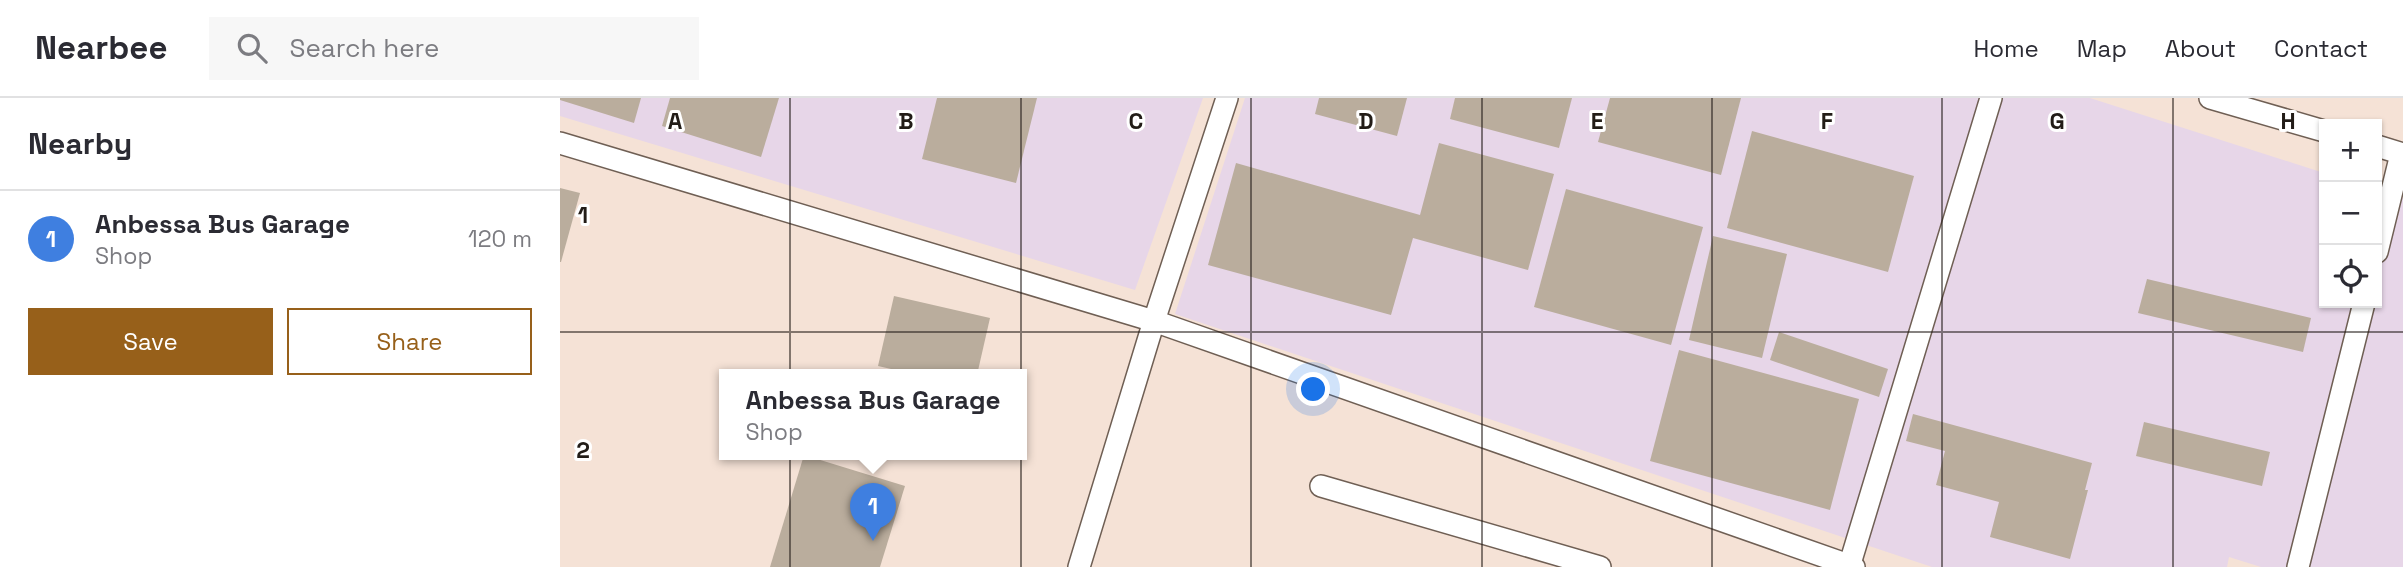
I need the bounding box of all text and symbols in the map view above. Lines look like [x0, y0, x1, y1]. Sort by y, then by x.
search box [209, 17, 699, 80]
text: Nearbee [35, 27, 167, 69]
icon: search [233, 29, 271, 67]
text: Search here [289, 31, 439, 65]
text: Home [1973, 33, 2039, 64]
text: Map [2077, 33, 2127, 64]
text: About [2165, 33, 2236, 64]
text: Contact [2274, 33, 2368, 64]
text: A [668, 106, 683, 136]
text: B [898, 106, 914, 136]
text: C [1129, 106, 1143, 136]
text: D [1358, 106, 1374, 136]
text: E [1591, 106, 1603, 136]
text: F [1821, 106, 1833, 136]
text: G [2049, 106, 2065, 136]
text: H [2280, 106, 2296, 136]
map controls [2319, 119, 2382, 308]
button: + [2319, 119, 2382, 182]
text: Nearby [28, 124, 132, 163]
button: − [2319, 182, 2382, 245]
text: 1 [578, 200, 588, 230]
text: Anbessa Bus Garage [95, 207, 350, 241]
text: 1 [46, 224, 56, 254]
text: 120 m [468, 224, 532, 254]
text: Shop [95, 241, 152, 271]
button: locate [2319, 245, 2382, 308]
button: Save [28, 308, 273, 375]
button: Share [287, 308, 532, 375]
popup [719, 369, 1027, 460]
your location [1296, 372, 1330, 406]
text: Anbessa Bus Garage [746, 383, 1000, 417]
text: Shop [746, 417, 803, 447]
text: 2 [576, 435, 590, 465]
pin: 1 [850, 483, 896, 541]

